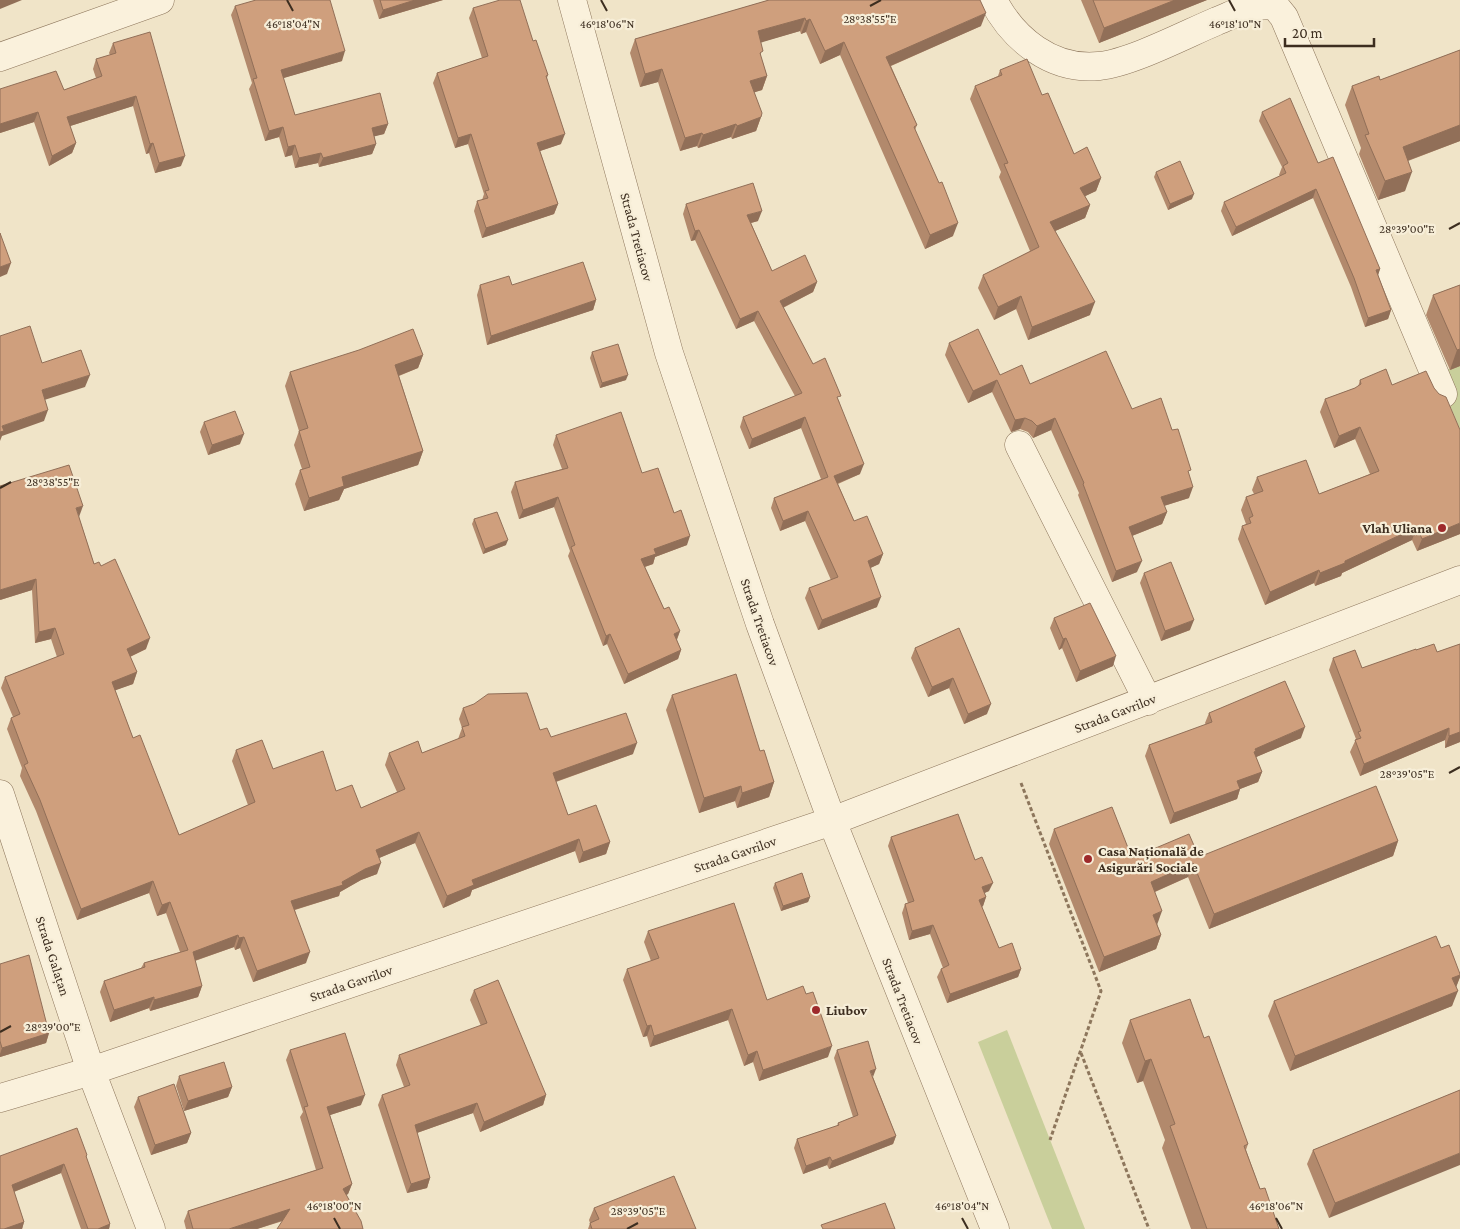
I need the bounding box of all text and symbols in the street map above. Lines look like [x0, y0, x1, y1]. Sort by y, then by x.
text: 28°38'55"E [843, 12, 897, 26]
scale bar [1285, 15, 1374, 47]
text: 46°18'04"N [266, 17, 320, 31]
text: 46°18'06"N [580, 17, 634, 31]
text: 46°18'10"N [1209, 17, 1261, 31]
text: 20 m [1292, 25, 1323, 41]
street label: Strada Tretiacov [617, 191, 657, 284]
text: 28°39'00"E [1379, 222, 1435, 236]
text: 28°38'55"E [26, 475, 80, 489]
place label: Vlah Uliana [1362, 520, 1432, 536]
marker: Vlah Uliana [1436, 522, 1448, 534]
street label: Strada Tretiacov [738, 576, 783, 668]
street label: Strada Gavrilov [1072, 690, 1159, 736]
text: 28°39'05"E [1380, 767, 1435, 781]
street label: Strada Gavrilov [692, 832, 779, 876]
place label: Casa Națională de Asigurări Sociale [1097, 843, 1204, 875]
marker: Casa Națională de Asigurări Sociale [1082, 853, 1094, 865]
street label: Strada Galațan [32, 914, 74, 999]
street label: Strada Tretiacov [879, 956, 927, 1047]
street label: Strada Gavrilov [308, 961, 395, 1005]
place label: Liubov [826, 1002, 867, 1018]
marker: Liubov [810, 1004, 822, 1016]
text: 28°39'00"E [25, 1020, 81, 1034]
text: 46°18'00"N [306, 1199, 362, 1213]
text: 46°18'04"N [935, 1199, 989, 1213]
text: 46°18'06"N [1249, 1199, 1303, 1213]
text: 28°39'05"E [611, 1204, 666, 1218]

